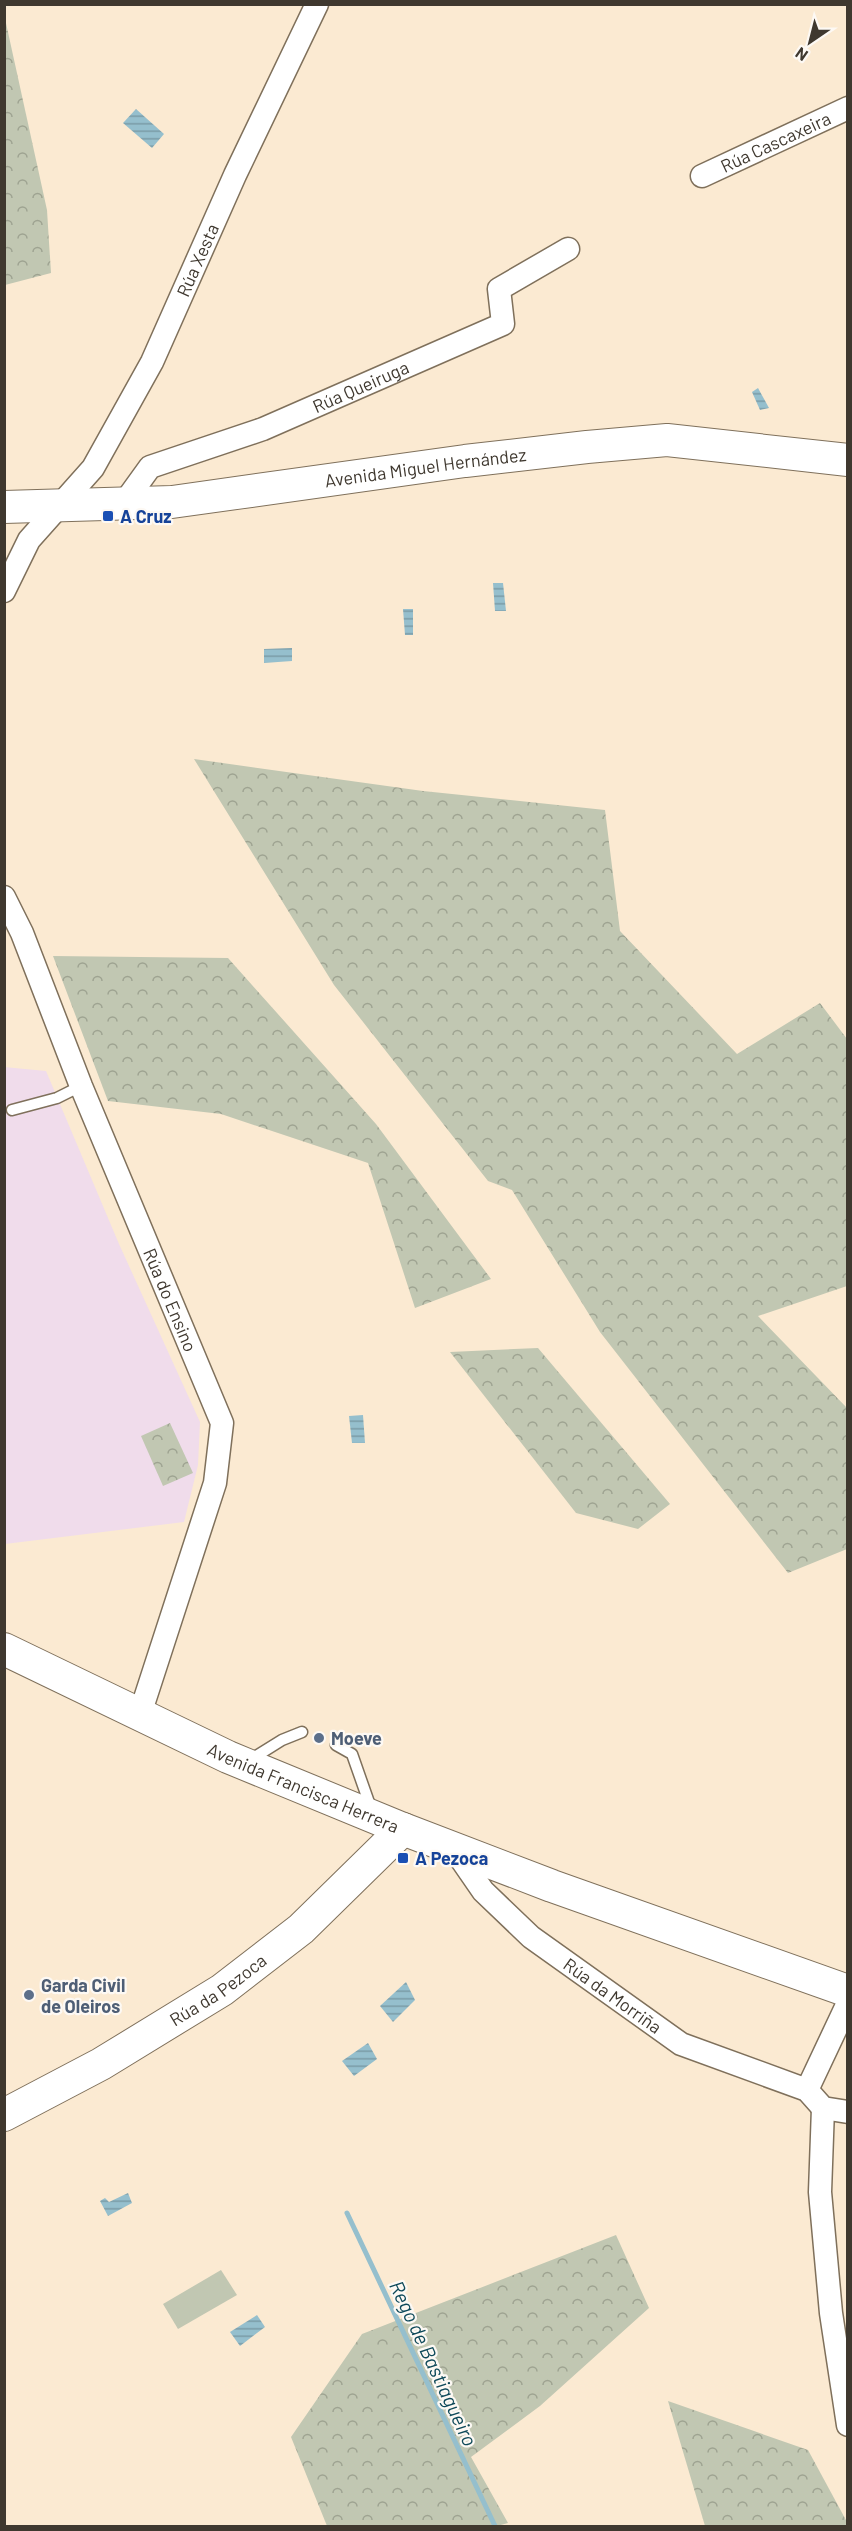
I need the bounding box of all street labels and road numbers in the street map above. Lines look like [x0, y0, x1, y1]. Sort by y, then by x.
street label: Rúa Cascaxeira [717, 107, 834, 177]
street label: Rúa Xesta [171, 220, 223, 300]
street label: Rúa Queiruga [309, 356, 412, 417]
street label: Avenida Miguel Hernández [323, 443, 528, 492]
street label: Rúa do Ensino [139, 1245, 202, 1355]
street label: Avenida Francisca Herrera [204, 1738, 402, 1837]
street label: Rúa da Pezoca [165, 1949, 271, 2031]
street label: Rúa da Morriña [559, 1953, 666, 2038]

